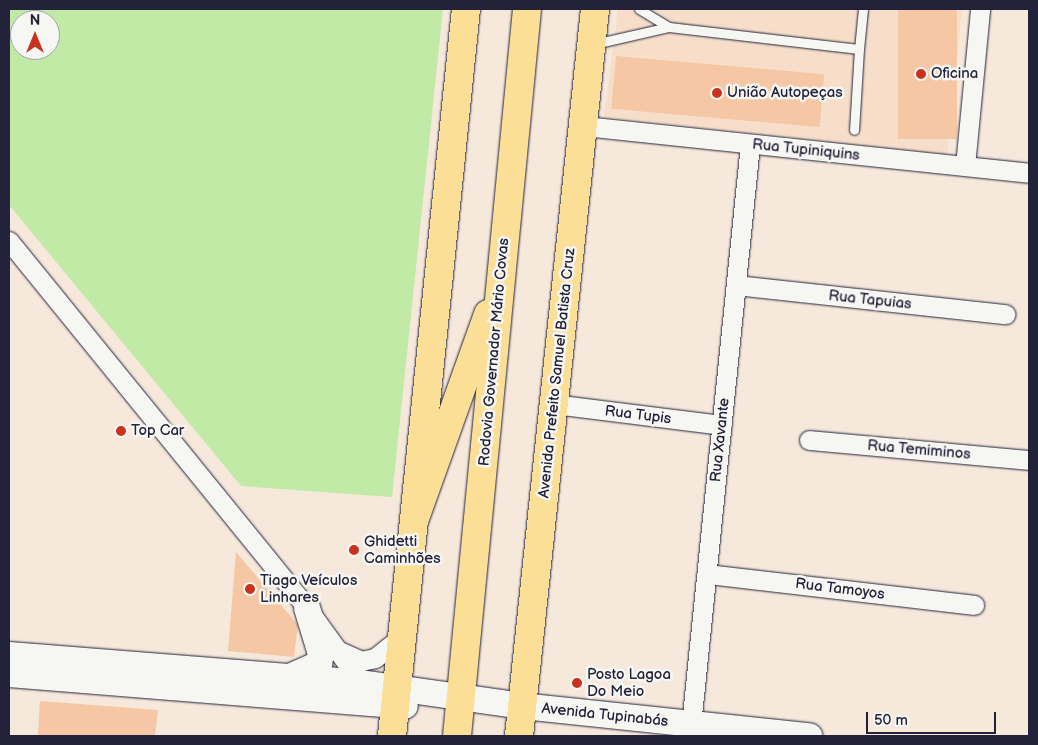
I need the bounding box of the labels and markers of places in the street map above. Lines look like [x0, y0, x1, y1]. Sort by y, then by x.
place label: Oficina [931, 65, 978, 83]
marker: Oficina [915, 68, 927, 80]
place label: União Autopeças [727, 84, 843, 102]
marker: União Autopeças [711, 87, 723, 99]
place label: Top Car [131, 422, 184, 440]
marker: Top Car [115, 425, 127, 437]
place label: Ghidetti Caminhões [364, 532, 441, 567]
marker: Ghidetti Caminhões [348, 544, 360, 556]
place label: Tiago Veículos Linhares [260, 571, 358, 606]
marker: Tiago Veículos Linhares [244, 583, 256, 595]
place label: Posto Lagoa Do Meio [587, 665, 671, 700]
marker: Posto Lagoa Do Meio [571, 677, 583, 689]

